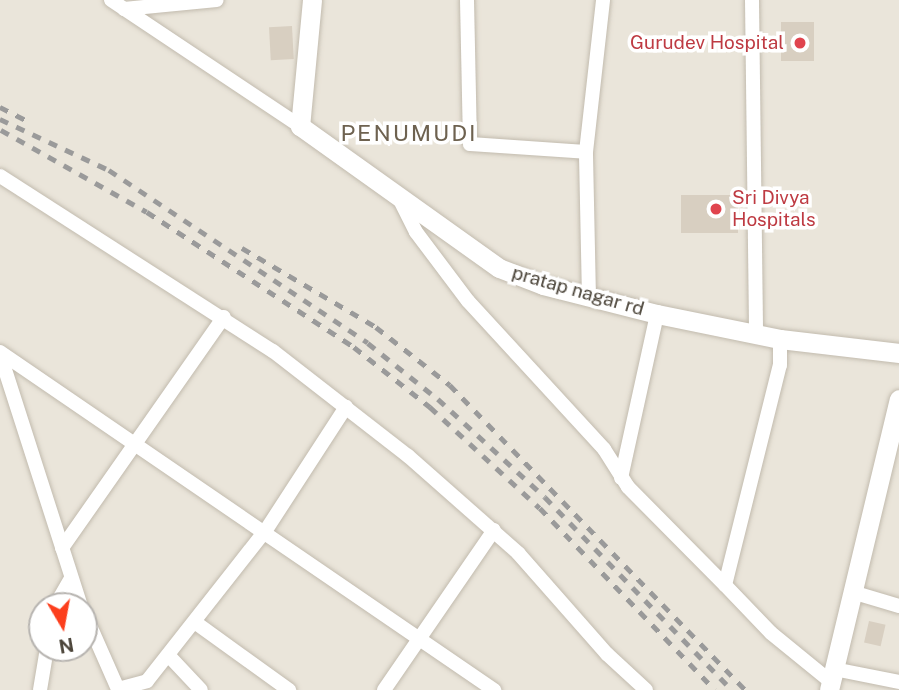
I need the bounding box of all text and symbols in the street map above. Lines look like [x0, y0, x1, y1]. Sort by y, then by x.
place label: Gurudev Hospital [630, 32, 784, 54]
marker: Gurudev Hospital [790, 33, 810, 53]
district label: PENUMUDI [341, 119, 477, 147]
place label: Sri Divya Hospitals [732, 187, 816, 231]
marker: Sri Divya Hospitals [706, 199, 726, 219]
street label: pratap nagar rd [509, 261, 647, 321]
north arrow [28, 592, 98, 662]
text: N [57, 634, 76, 658]

